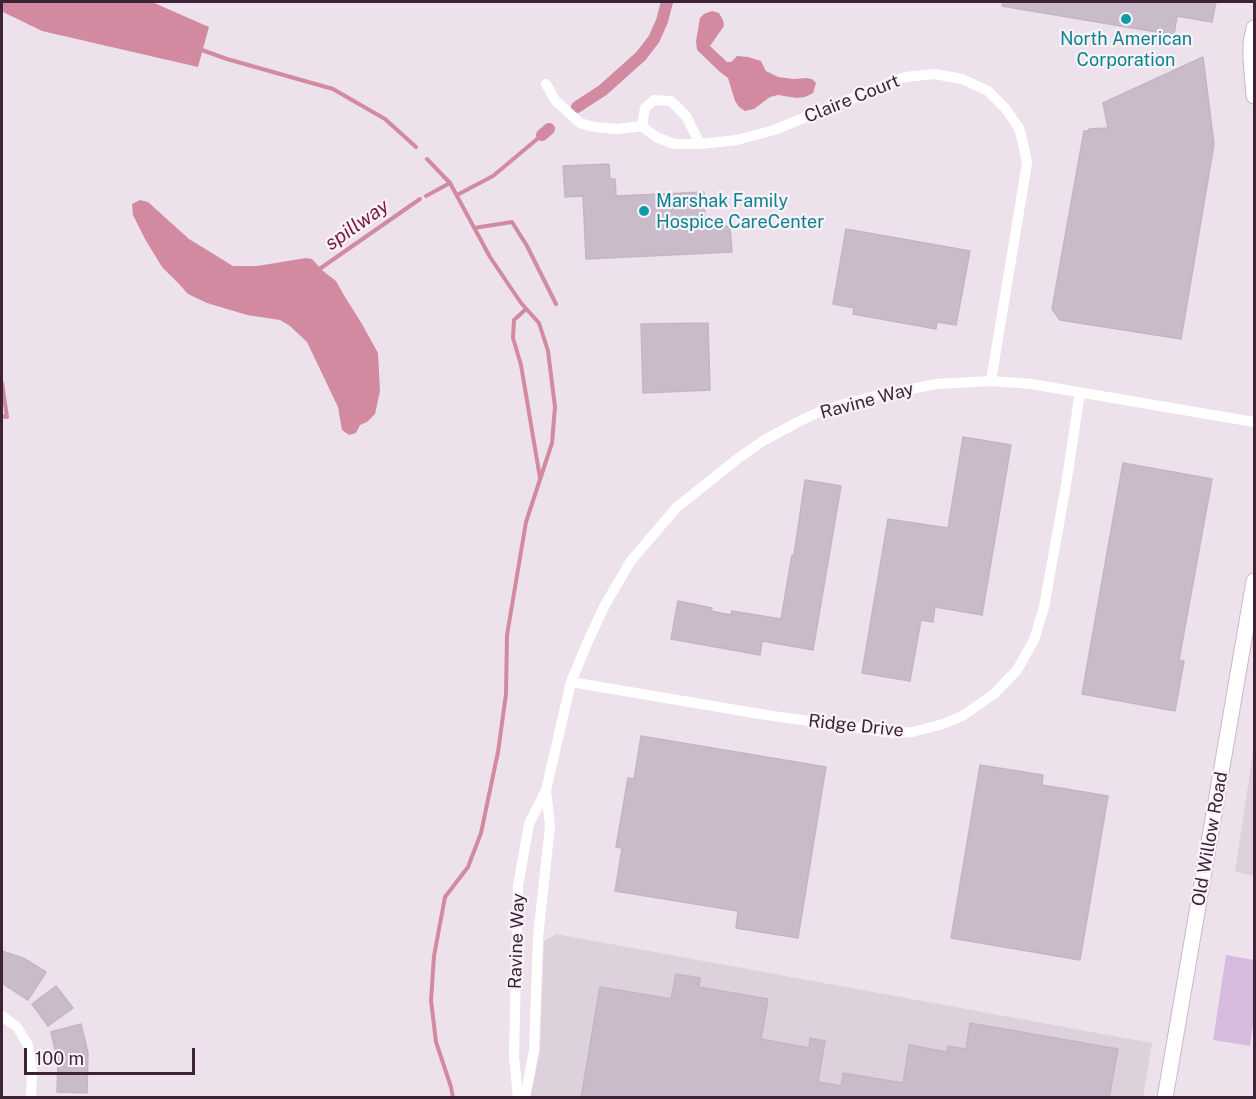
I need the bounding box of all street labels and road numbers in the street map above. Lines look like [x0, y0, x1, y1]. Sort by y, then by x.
street label: Claire Court [801, 70, 903, 128]
street label: Ravine Way [818, 378, 916, 424]
street label: Ridge Drive [807, 710, 905, 742]
street label: Old Willow Road [1188, 770, 1232, 908]
street label: Ravine Way [505, 893, 529, 989]

